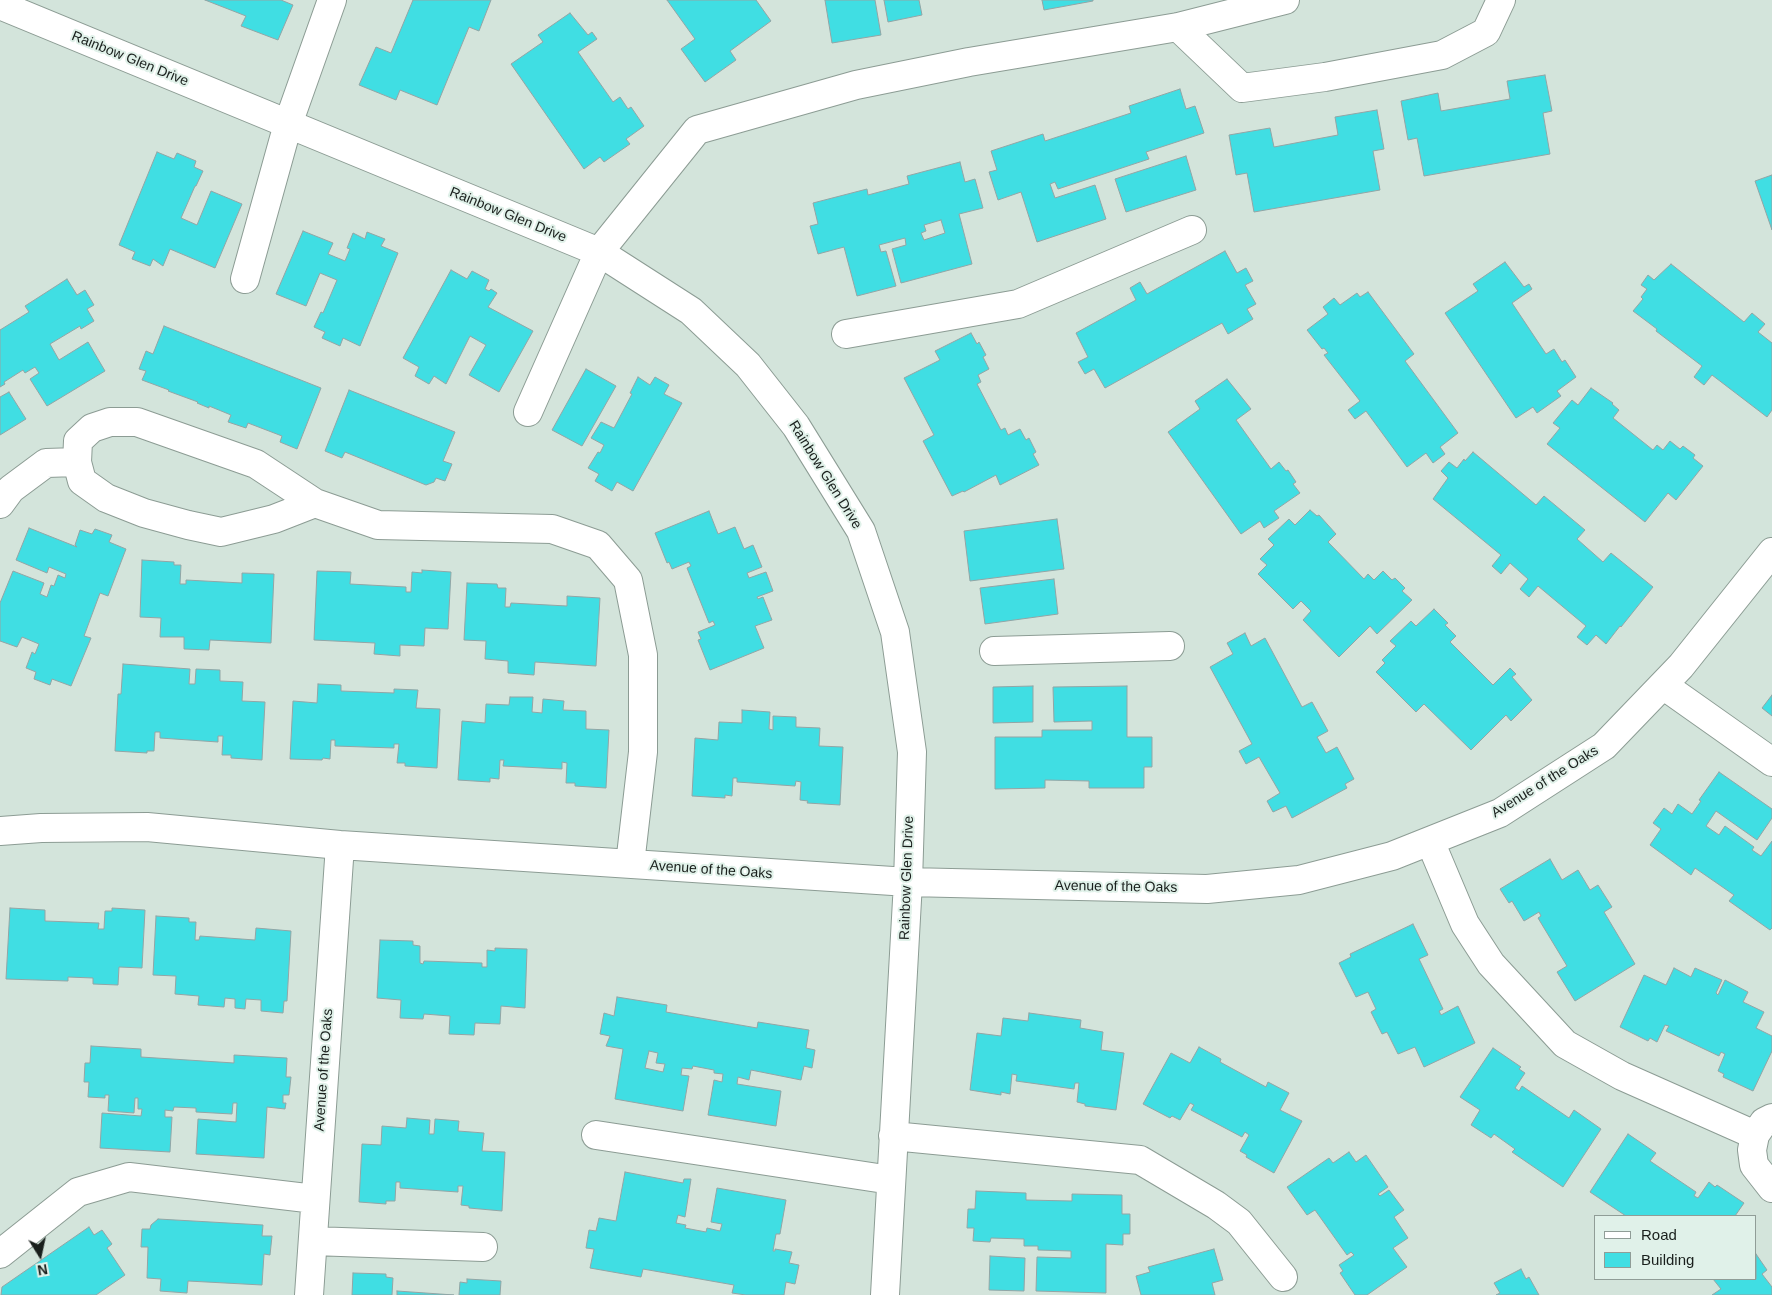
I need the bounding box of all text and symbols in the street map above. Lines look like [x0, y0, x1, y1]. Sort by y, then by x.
street label: Rainbow Glen Drive [69, 28, 191, 90]
street label: Rainbow Glen Drive [447, 184, 569, 246]
street label: Rainbow Glen Drive [785, 418, 865, 532]
street label: Avenue of the Oaks [1489, 742, 1601, 822]
street label: Rainbow Glen Drive [896, 815, 918, 941]
street label: Avenue of the Oaks [649, 857, 773, 883]
street label: Avenue of the Oaks [1055, 878, 1177, 896]
street label: Avenue of the Oaks [311, 1008, 337, 1132]
legend [1594, 1215, 1757, 1280]
text: Road [1641, 1226, 1677, 1243]
north arrow [15, 1230, 65, 1280]
text: Building [1641, 1251, 1694, 1268]
text: N [36, 1261, 49, 1279]

